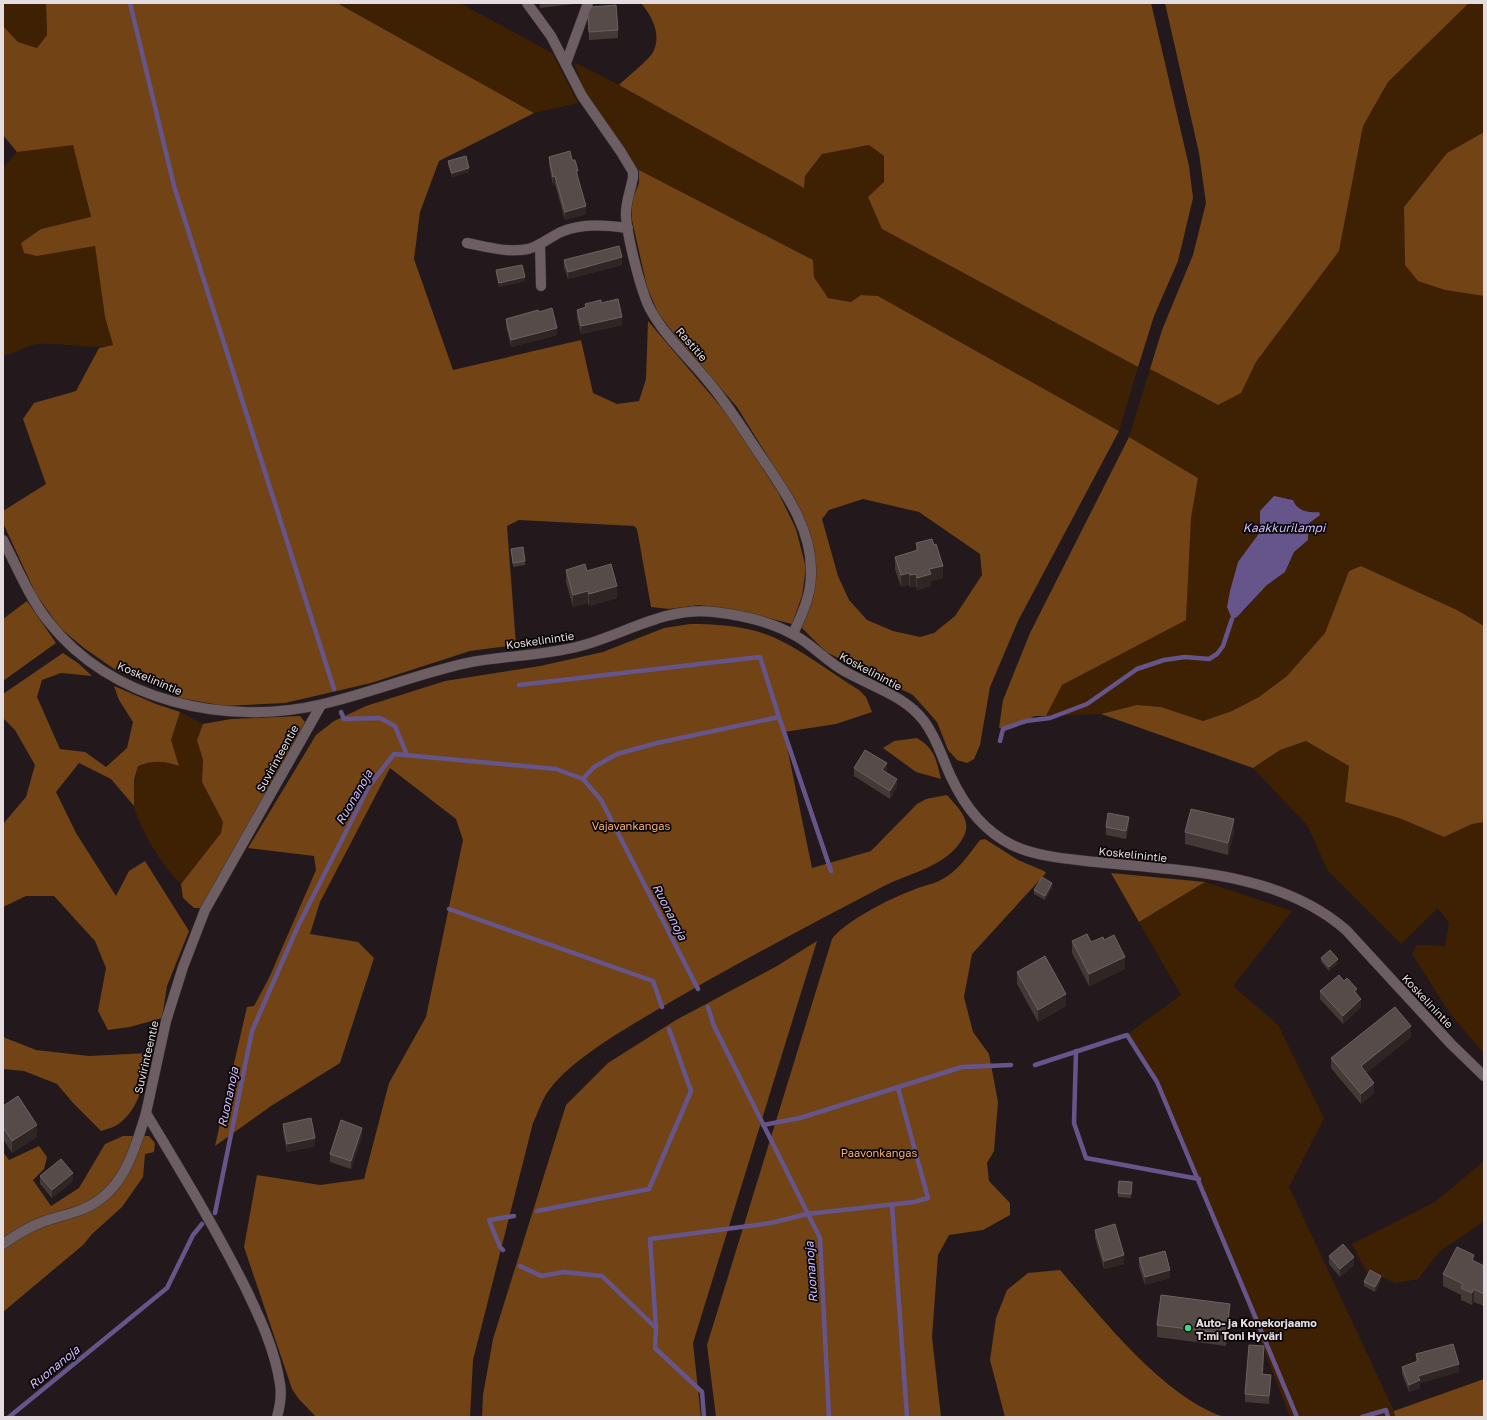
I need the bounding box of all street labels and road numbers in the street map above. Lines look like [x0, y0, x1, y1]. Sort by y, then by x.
street label: Rastitie [674, 324, 710, 364]
street label: Koskelinintie [505, 629, 575, 651]
street label: Koskelinintie [838, 649, 904, 693]
street label: Koskelinintie [116, 659, 184, 697]
street label: Suvirinteentie [253, 722, 301, 794]
street label: Koskelinintie [1098, 844, 1168, 864]
street label: Koskelinintie [1400, 971, 1456, 1031]
street label: Suvirinteentie [131, 1019, 161, 1095]

